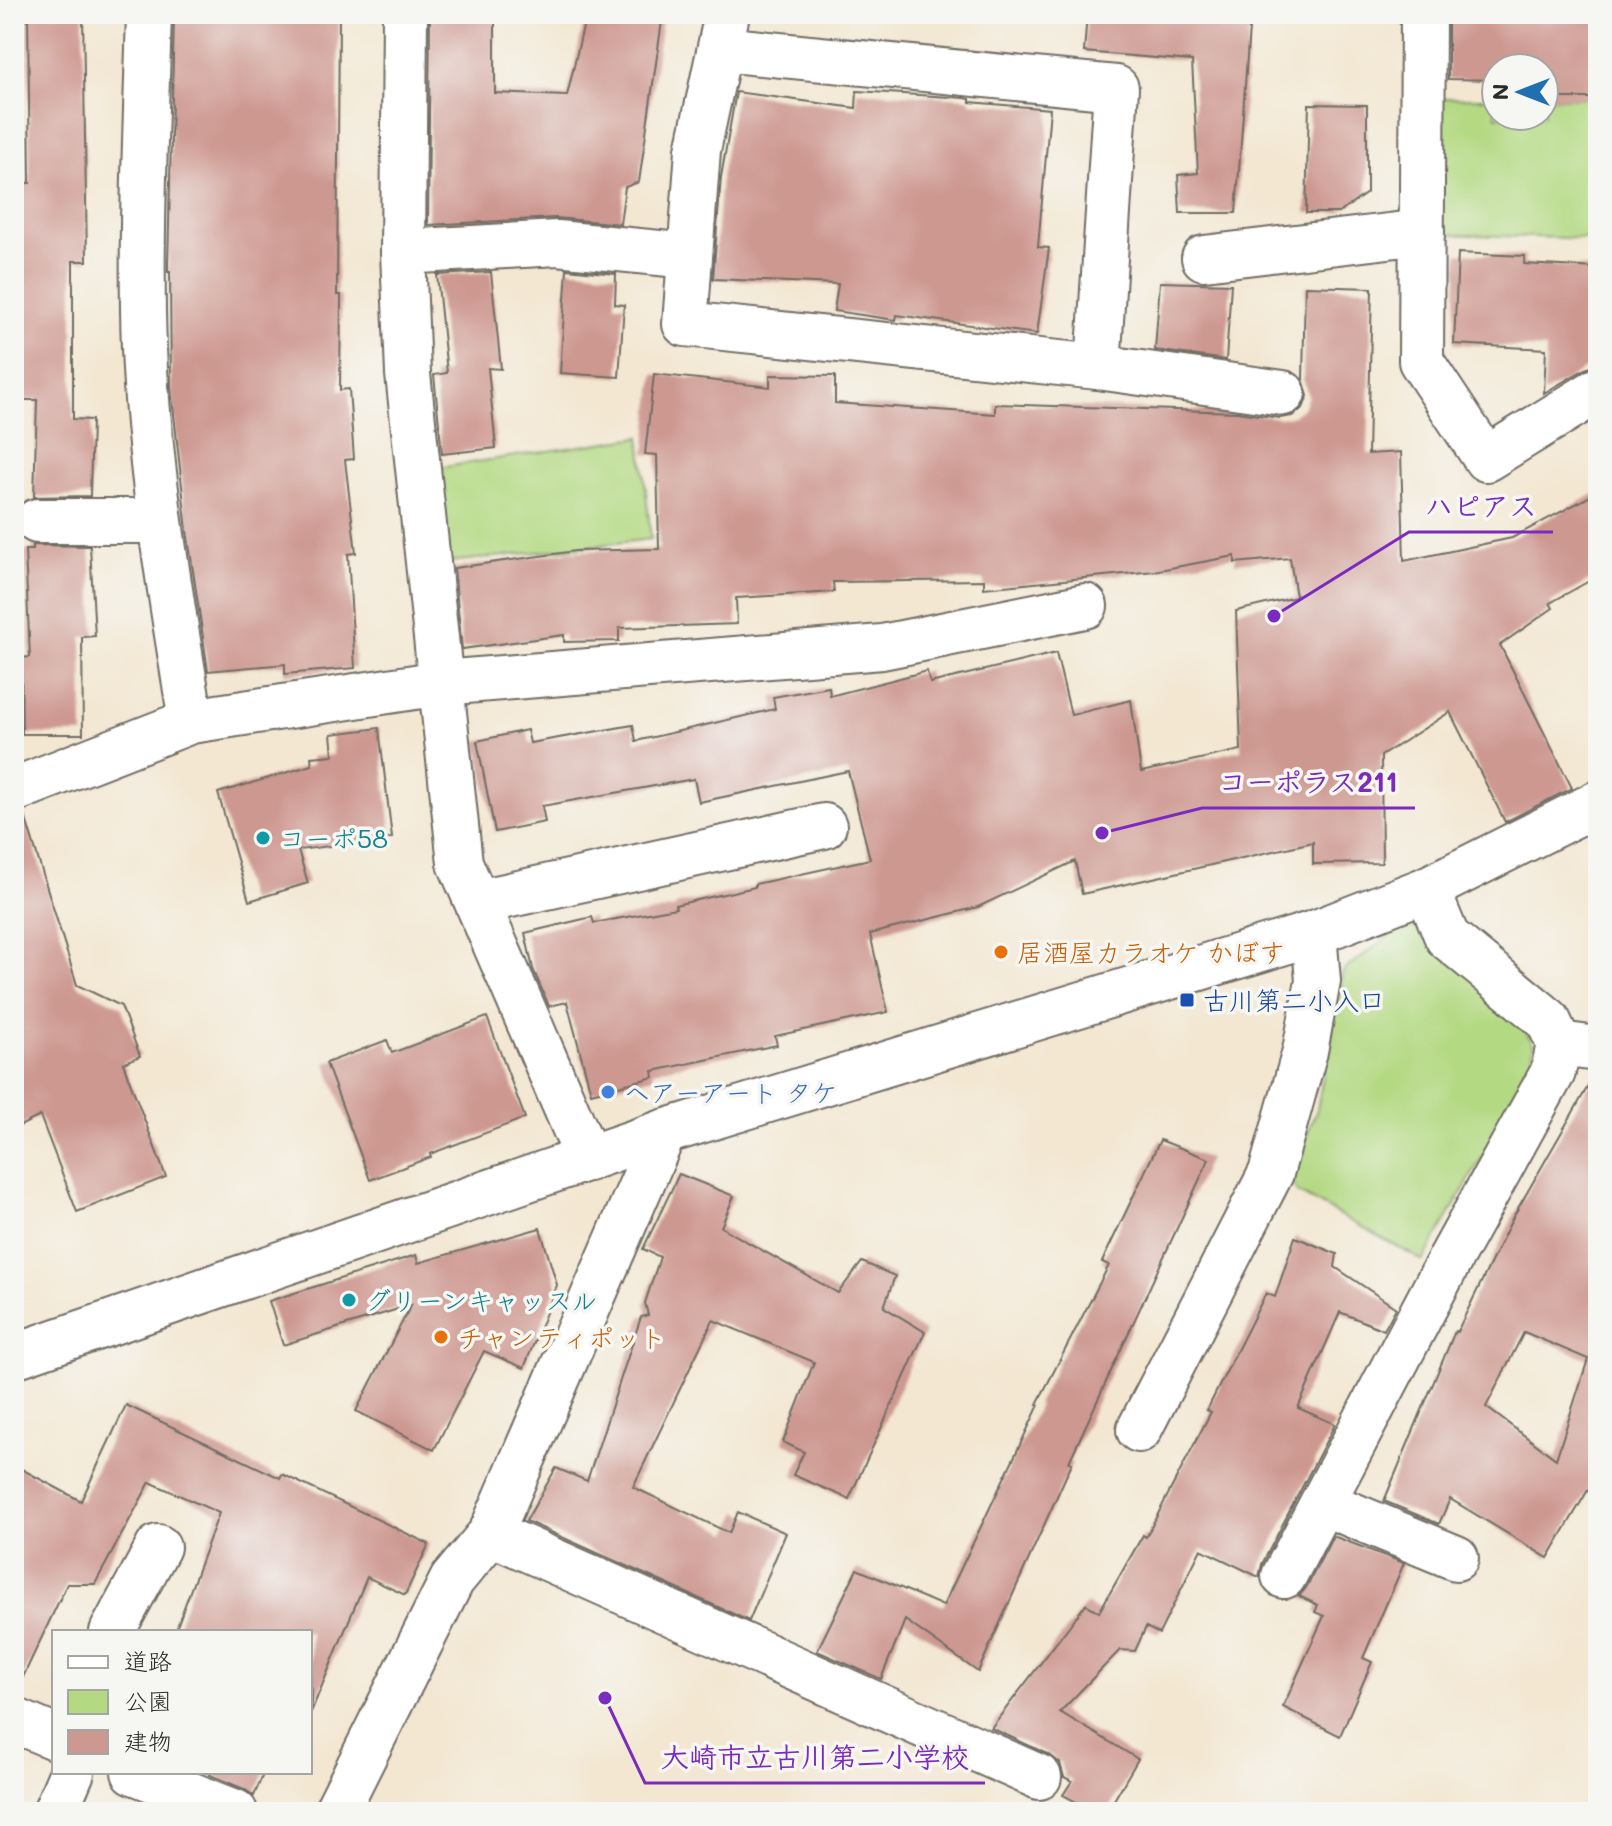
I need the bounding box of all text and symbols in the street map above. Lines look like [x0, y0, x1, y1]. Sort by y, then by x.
north arrow [1480, 52, 1560, 132]
text: N [1485, 84, 1514, 100]
callout: ハピアス [1409, 480, 1553, 532]
text: ハピアス [1425, 487, 1537, 523]
callout: コーポラス211 [1202, 756, 1415, 808]
text: コーポラス211 [1218, 763, 1398, 799]
place label: コーポ58 [279, 821, 388, 855]
marker: コーポ58 [254, 829, 272, 847]
place label: 居酒屋カラオケ かぼす [1017, 935, 1285, 969]
marker: 居酒屋カラオケ かぼす [992, 943, 1010, 961]
place label: 古川第二小入口 [1203, 983, 1385, 1017]
marker: 古川第二小入口 [1178, 991, 1196, 1009]
place label: ヘアーアート タケ [624, 1075, 838, 1109]
marker: ヘアーアート タケ [599, 1083, 617, 1101]
place label: グリーンキャッスル [365, 1283, 597, 1317]
marker: グリーンキャッスル [340, 1291, 358, 1309]
place label: チャンティポット [457, 1320, 666, 1354]
marker: チャンティポット [432, 1328, 450, 1346]
legend [52, 1630, 312, 1774]
text: 道路 [124, 1645, 172, 1676]
text: 公園 [124, 1685, 172, 1716]
text: 建物 [124, 1725, 172, 1756]
callout: 大崎市立古川第二小学校 [645, 1731, 985, 1783]
text: 大崎市立古川第二小学校 [661, 1738, 969, 1774]

